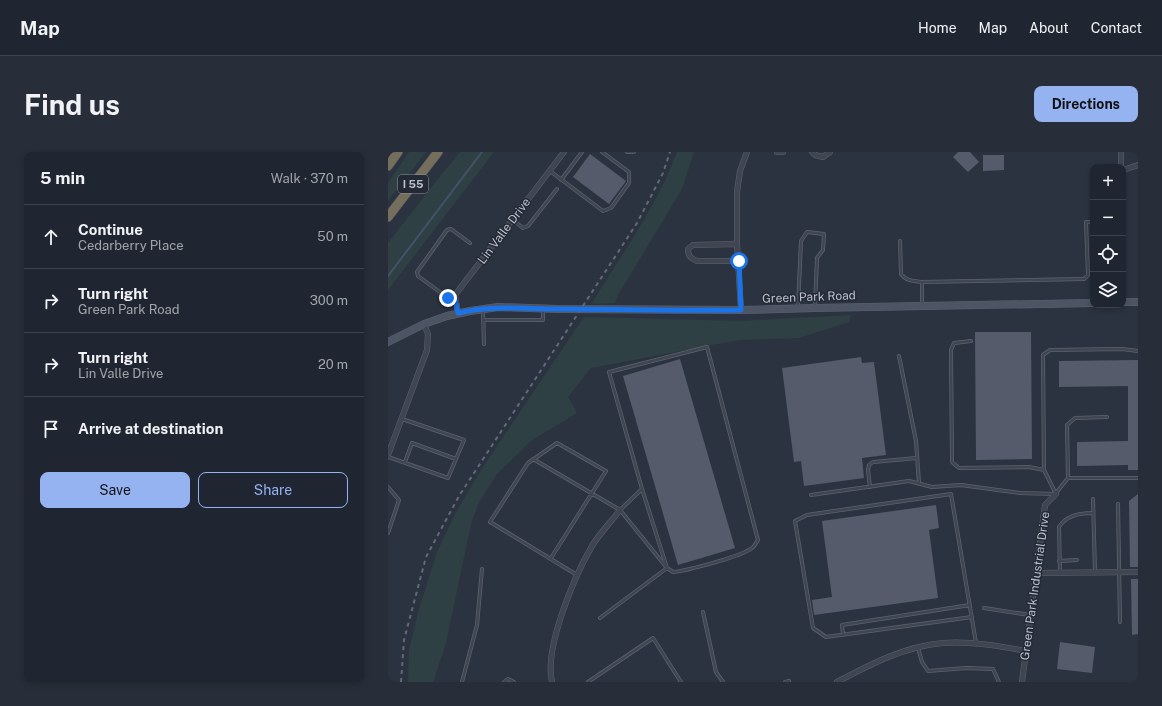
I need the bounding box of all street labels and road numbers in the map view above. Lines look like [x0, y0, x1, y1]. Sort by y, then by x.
road number: I 55 [398, 175, 428, 193]
street label: Lin Valle Drive [475, 195, 533, 267]
street label: Green Park Road [762, 288, 856, 306]
street label: Green Park Industrial Drive [1018, 511, 1052, 661]

